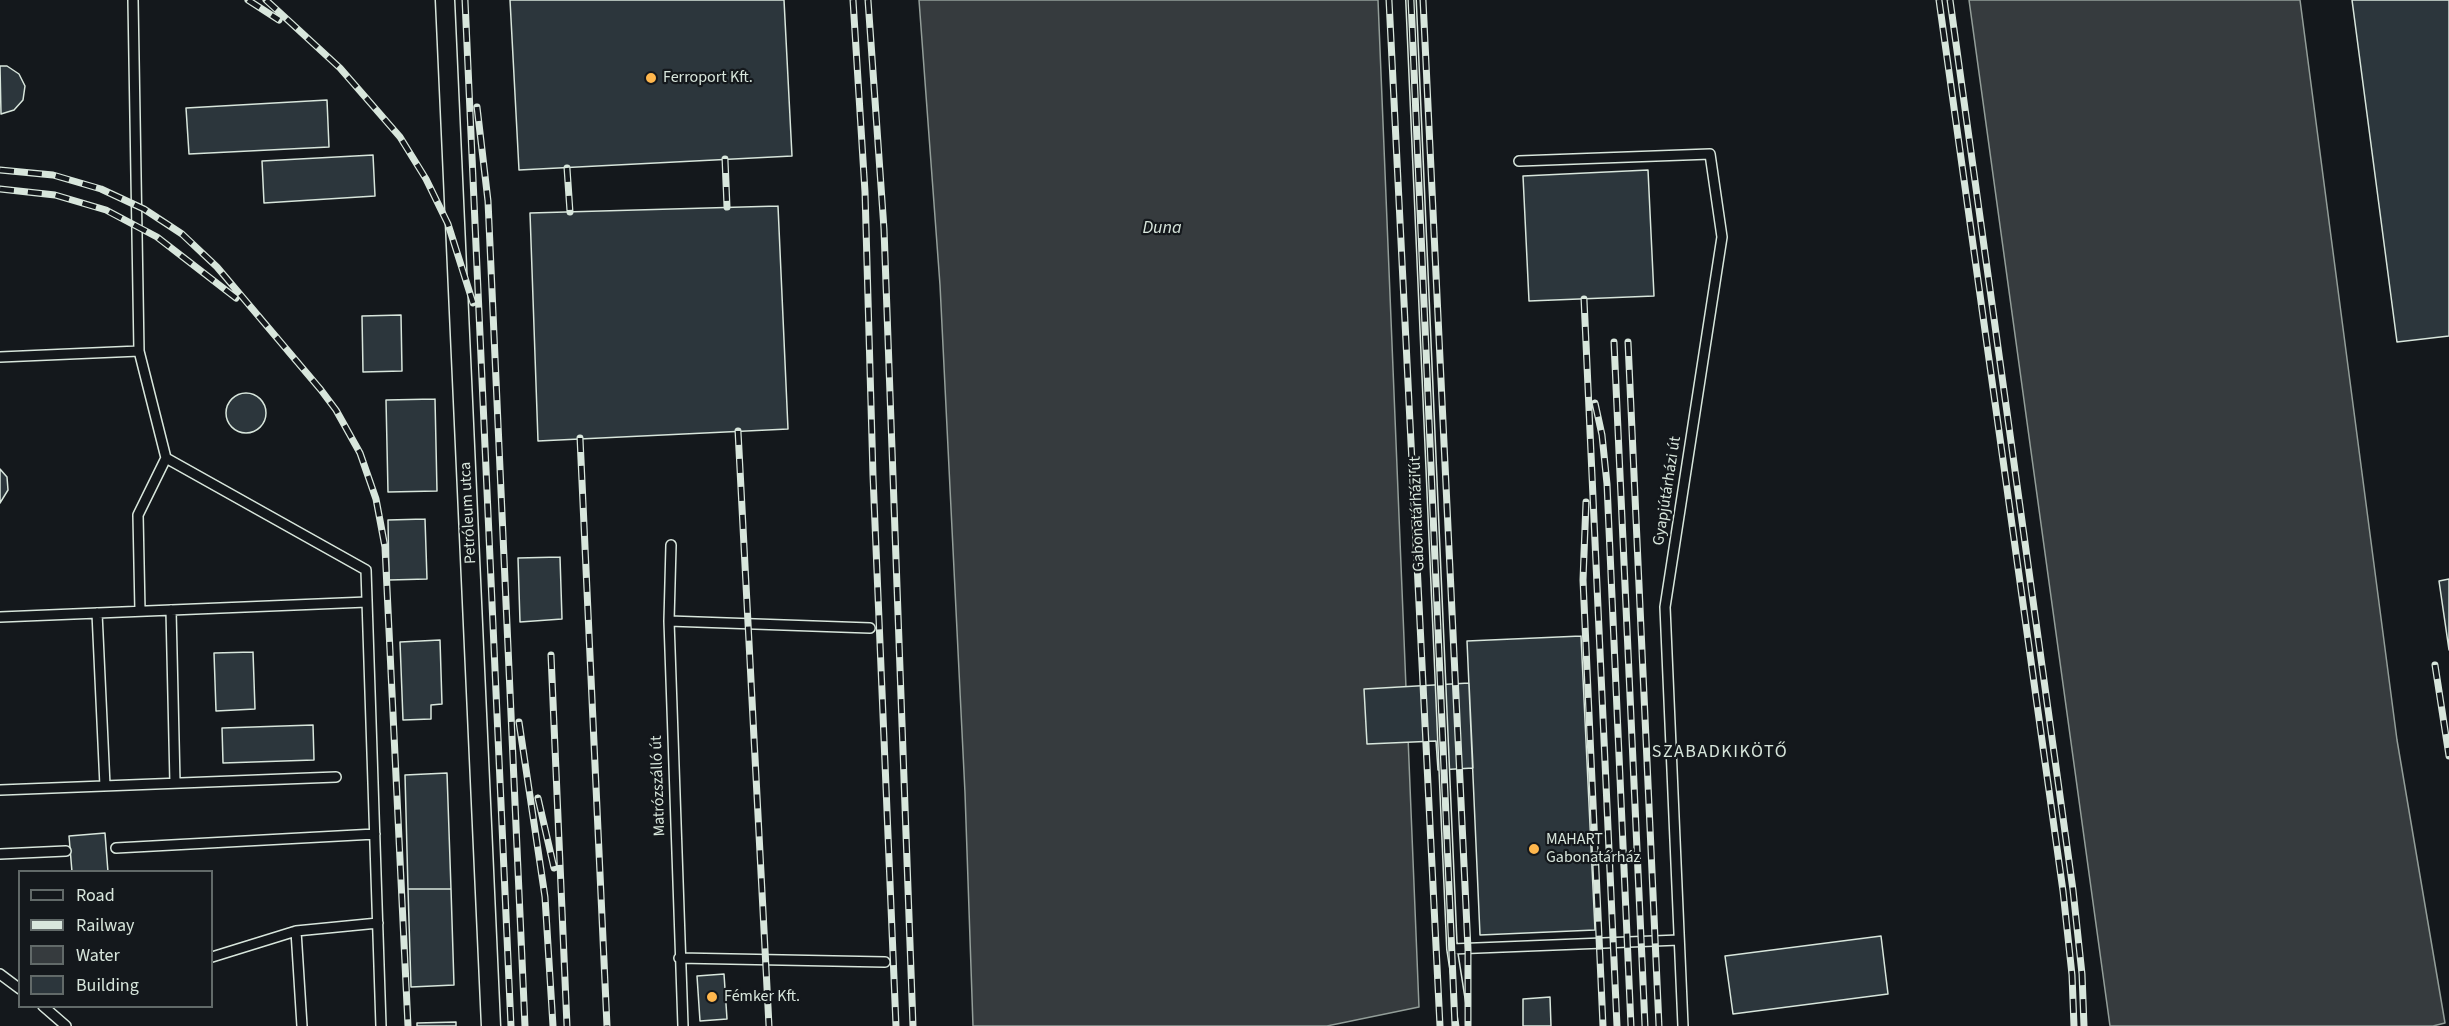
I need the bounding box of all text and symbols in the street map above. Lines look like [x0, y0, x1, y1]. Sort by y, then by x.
place label: Ferroport Kft. [663, 68, 753, 88]
marker: Ferroport Kft. [644, 71, 658, 85]
water label: Duna [1142, 218, 1182, 240]
street label: Gyapjútárházi út [1650, 435, 1686, 547]
street label: Gabonatárházi út [1406, 456, 1430, 572]
street label: Petróleum utca [457, 461, 481, 565]
street label: Matrózszálló út [648, 735, 670, 837]
district label: SZABADKIKÖTŐ [1652, 742, 1788, 764]
place label: MAHART Gabonatárház [1546, 830, 1640, 868]
marker: MAHART Gabonatárház [1527, 842, 1541, 856]
legend [18, 870, 213, 1008]
text: Road [76, 883, 115, 908]
text: Railway [76, 913, 135, 938]
text: Water [76, 943, 120, 968]
text: Building [76, 973, 139, 998]
place label: Fémker Kft. [724, 987, 800, 1007]
marker: Fémker Kft. [705, 990, 719, 1004]

